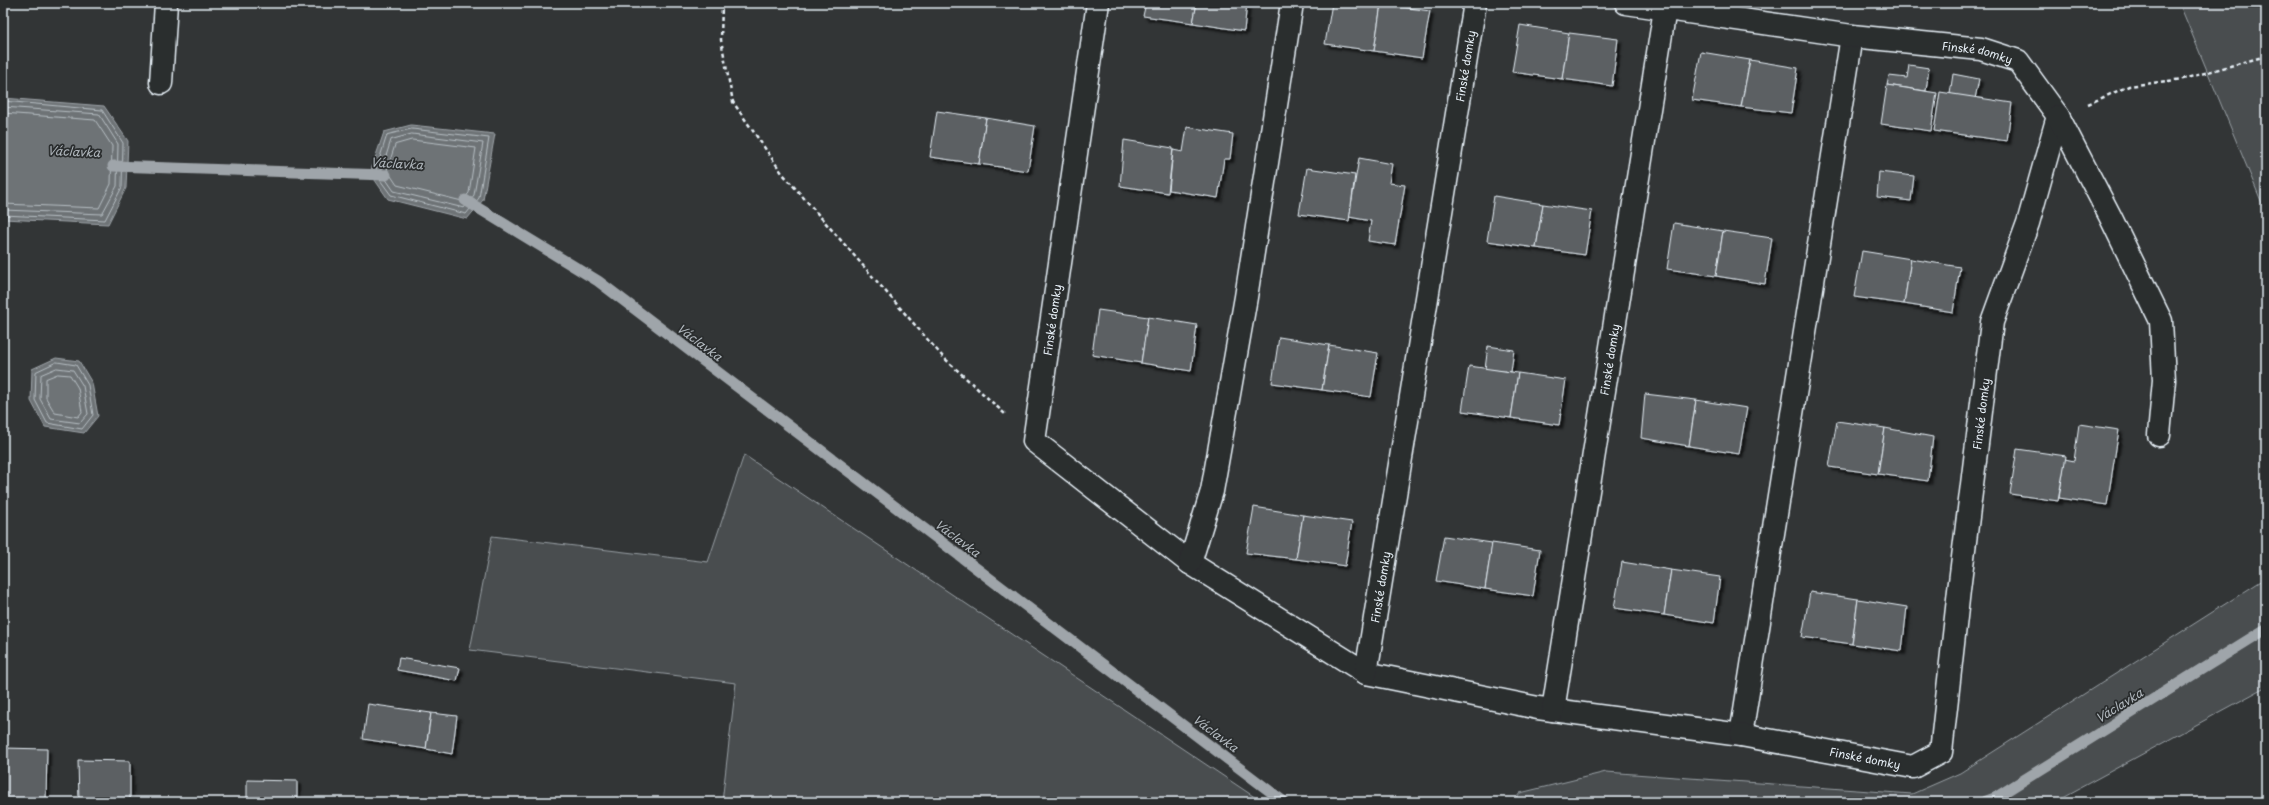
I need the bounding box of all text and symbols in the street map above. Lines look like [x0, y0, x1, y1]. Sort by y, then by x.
street label: Finské domky [1451, 29, 1479, 103]
street label: Finské domky [1941, 37, 2015, 67]
water label: Václavka [47, 141, 101, 161]
water label: Václavka [370, 153, 424, 173]
street label: Finské domky [1039, 283, 1065, 357]
water label: Václavka [674, 319, 727, 365]
street label: Finské domky [1595, 322, 1623, 396]
street label: Finské domky [1968, 377, 1994, 451]
water label: Václavka [932, 515, 985, 561]
street label: Finské domky [1366, 550, 1394, 624]
water label: Václavka [2092, 683, 2146, 727]
water label: Václavka [1190, 710, 1243, 756]
street label: Finské domky [1828, 743, 1902, 773]

